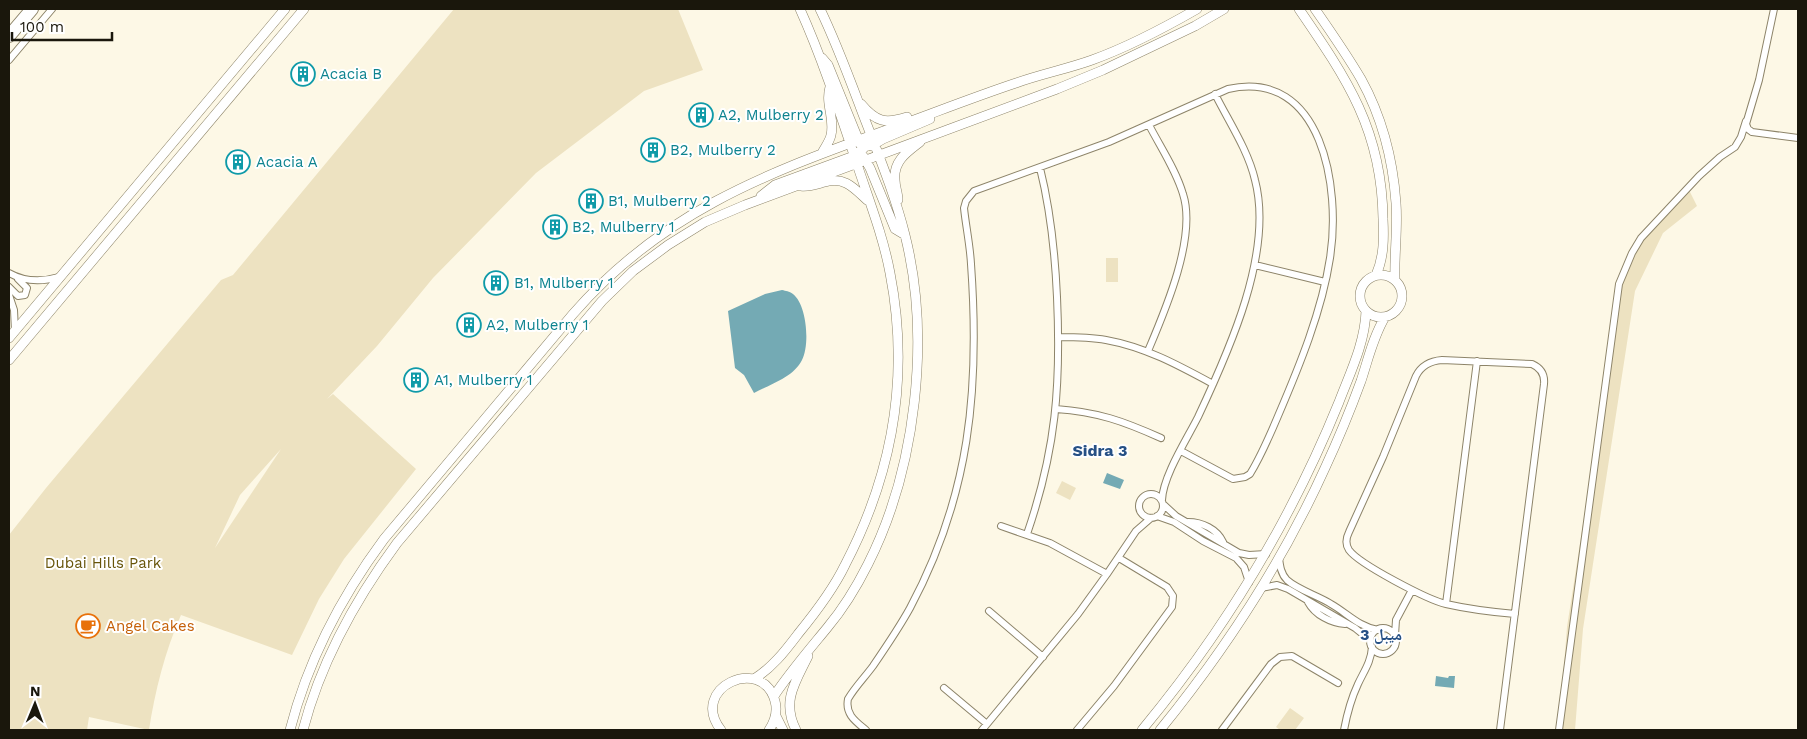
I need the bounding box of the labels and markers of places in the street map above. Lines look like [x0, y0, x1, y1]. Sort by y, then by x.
building icon: Acacia B [290, 61, 316, 87]
place label: Acacia B [320, 65, 382, 83]
building icon: A2, Mulberry 2 [688, 102, 714, 128]
place label: A2, Mulberry 2 [718, 106, 824, 124]
building icon: B2, Mulberry 2 [640, 137, 666, 163]
place label: B2, Mulberry 2 [670, 141, 776, 159]
building icon: Acacia A [225, 149, 251, 175]
place label: Acacia A [256, 153, 318, 171]
building icon: B1, Mulberry 2 [578, 188, 604, 214]
place label: B1, Mulberry 2 [608, 192, 711, 210]
building icon: B2, Mulberry 1 [542, 214, 568, 240]
place label: B2, Mulberry 1 [572, 218, 675, 236]
building icon: B1, Mulberry 1 [483, 270, 509, 296]
place label: B1, Mulberry 1 [514, 274, 614, 292]
building icon: A2, Mulberry 1 [456, 312, 482, 338]
place label: A2, Mulberry 1 [486, 316, 589, 334]
building icon: A1, Mulberry 1 [403, 367, 429, 393]
place label: A1, Mulberry 1 [434, 371, 533, 389]
cafe icon: Angel Cakes [75, 613, 101, 639]
place label: Angel Cakes [106, 617, 195, 635]

